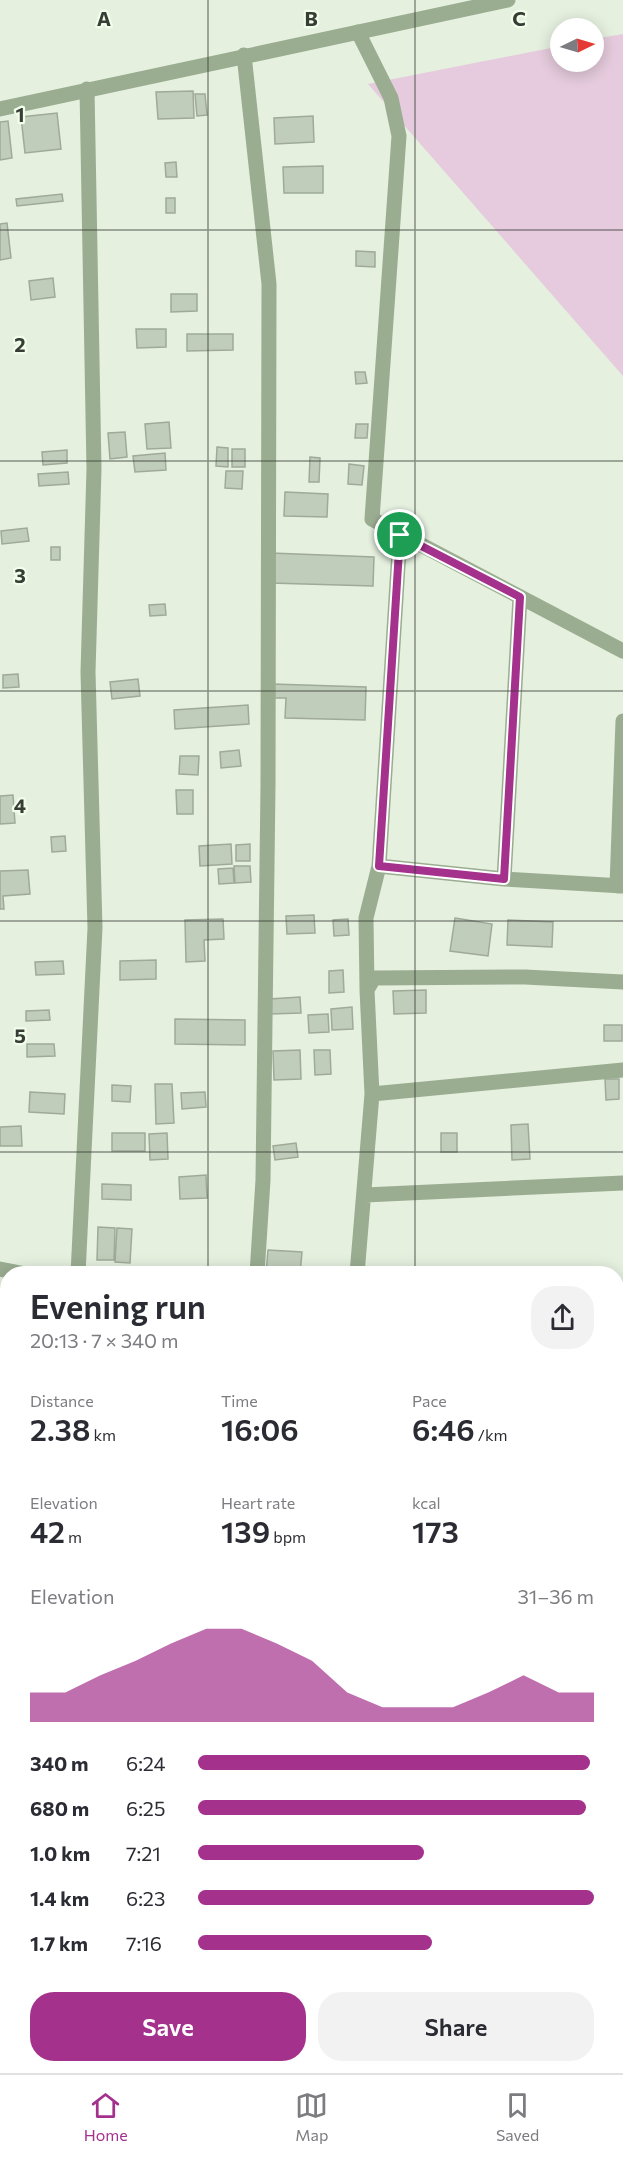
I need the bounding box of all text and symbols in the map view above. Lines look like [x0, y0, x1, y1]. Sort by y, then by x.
text: A [97, 6, 111, 30]
text: B [304, 6, 318, 30]
text: C [512, 6, 526, 30]
north arrow [550, 18, 604, 72]
map controls [550, 18, 604, 72]
text: 1 [15, 102, 25, 126]
text: 2 [14, 332, 26, 356]
pin [374, 509, 425, 560]
icon: arrive [383, 518, 416, 551]
text: 3 [14, 563, 26, 587]
text: 4 [14, 793, 26, 817]
text: 5 [14, 1023, 26, 1047]
text: Evening run [30, 1285, 206, 1326]
button: share [531, 1286, 594, 1349]
text: 20:13 · 7 × 340 m [30, 1328, 178, 1352]
text: Distance [30, 1391, 94, 1410]
text: Time [221, 1391, 258, 1410]
text: Pace [412, 1391, 447, 1410]
text: 2.38 [30, 1410, 90, 1447]
text: 16:06 [221, 1410, 299, 1447]
text: 6:46 [412, 1410, 475, 1447]
text: km [90, 1425, 116, 1444]
text: /km [475, 1425, 508, 1444]
text: Elevation [30, 1493, 98, 1512]
text: Heart rate [221, 1493, 295, 1512]
text: kcal [412, 1493, 441, 1512]
text: 42 [30, 1512, 65, 1549]
text: 139 [221, 1512, 270, 1549]
text: 173 [412, 1512, 459, 1549]
text: m [65, 1527, 82, 1546]
text: bpm [270, 1527, 306, 1546]
text: Elevation [30, 1584, 115, 1608]
text: 31–36 m [517, 1584, 594, 1608]
text: 340 m [30, 1751, 88, 1775]
text: 6:24 [126, 1751, 166, 1775]
text: 680 m [30, 1796, 89, 1820]
text: 6:25 [126, 1796, 165, 1820]
text: 1.0 km [30, 1841, 90, 1865]
text: 7:21 [126, 1841, 161, 1865]
text: 1.4 km [30, 1886, 89, 1910]
text: 6:23 [126, 1886, 165, 1910]
text: 1.7 km [30, 1931, 88, 1955]
text: 7:16 [126, 1931, 162, 1955]
button: Save [30, 1992, 306, 2061]
button: Share [318, 1992, 594, 2061]
tab: Home [84, 2089, 128, 2144]
tab: Map [295, 2089, 328, 2144]
tab: Saved [496, 2089, 539, 2144]

